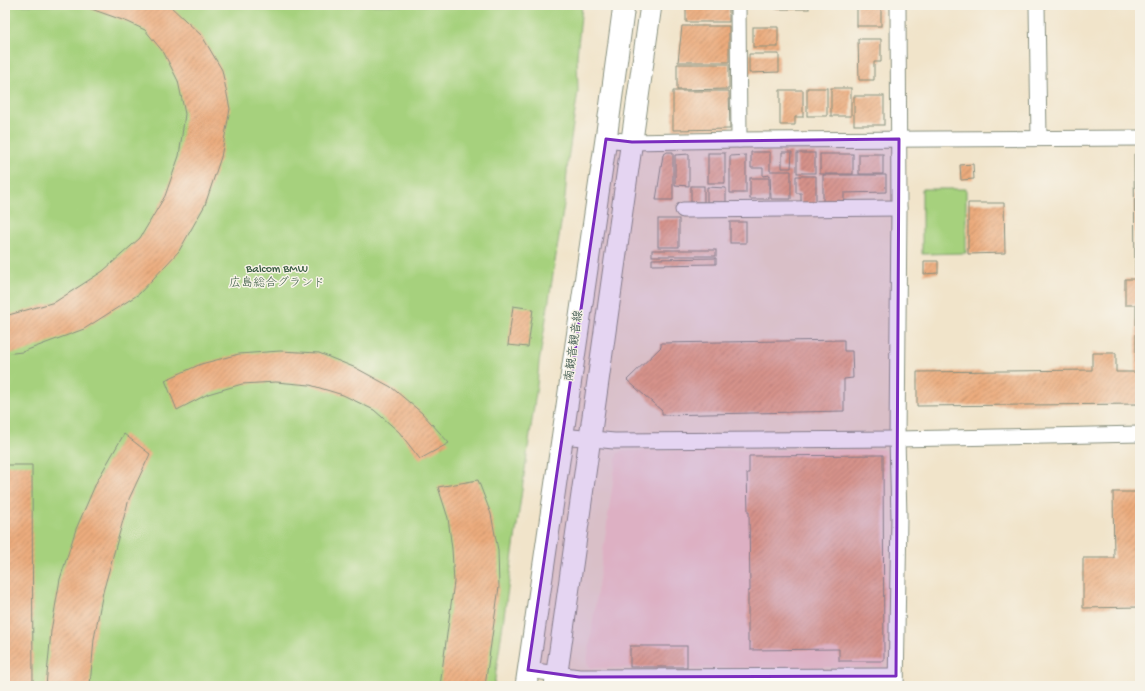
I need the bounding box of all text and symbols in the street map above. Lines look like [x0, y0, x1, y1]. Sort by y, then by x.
park label: Balcom BMW 広島総合グランド [229, 263, 325, 291]
street label: 南観音観音線 [562, 309, 587, 383]

